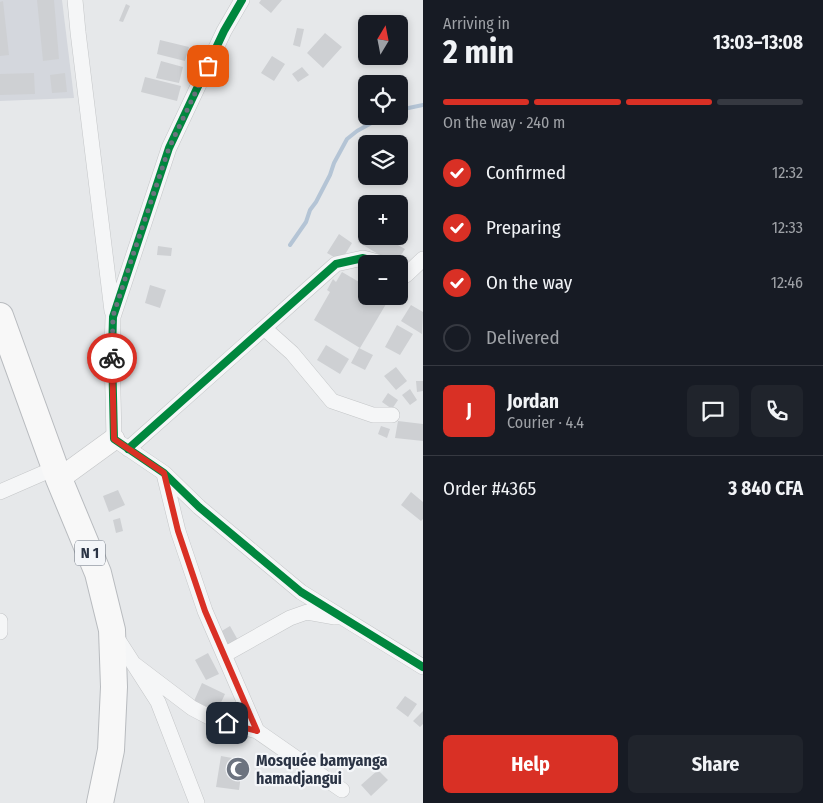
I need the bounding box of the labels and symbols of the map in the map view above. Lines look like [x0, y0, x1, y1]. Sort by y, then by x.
north arrow [358, 15, 408, 65]
pin [187, 45, 229, 87]
courier [87, 333, 137, 383]
road number: N 1 [75, 540, 105, 566]
pin [206, 702, 248, 744]
place label: Mosquée bamyanga hamadjangui [256, 751, 388, 788]
mosque icon: Mosquée bamyanga hamadjangui [225, 756, 251, 782]

